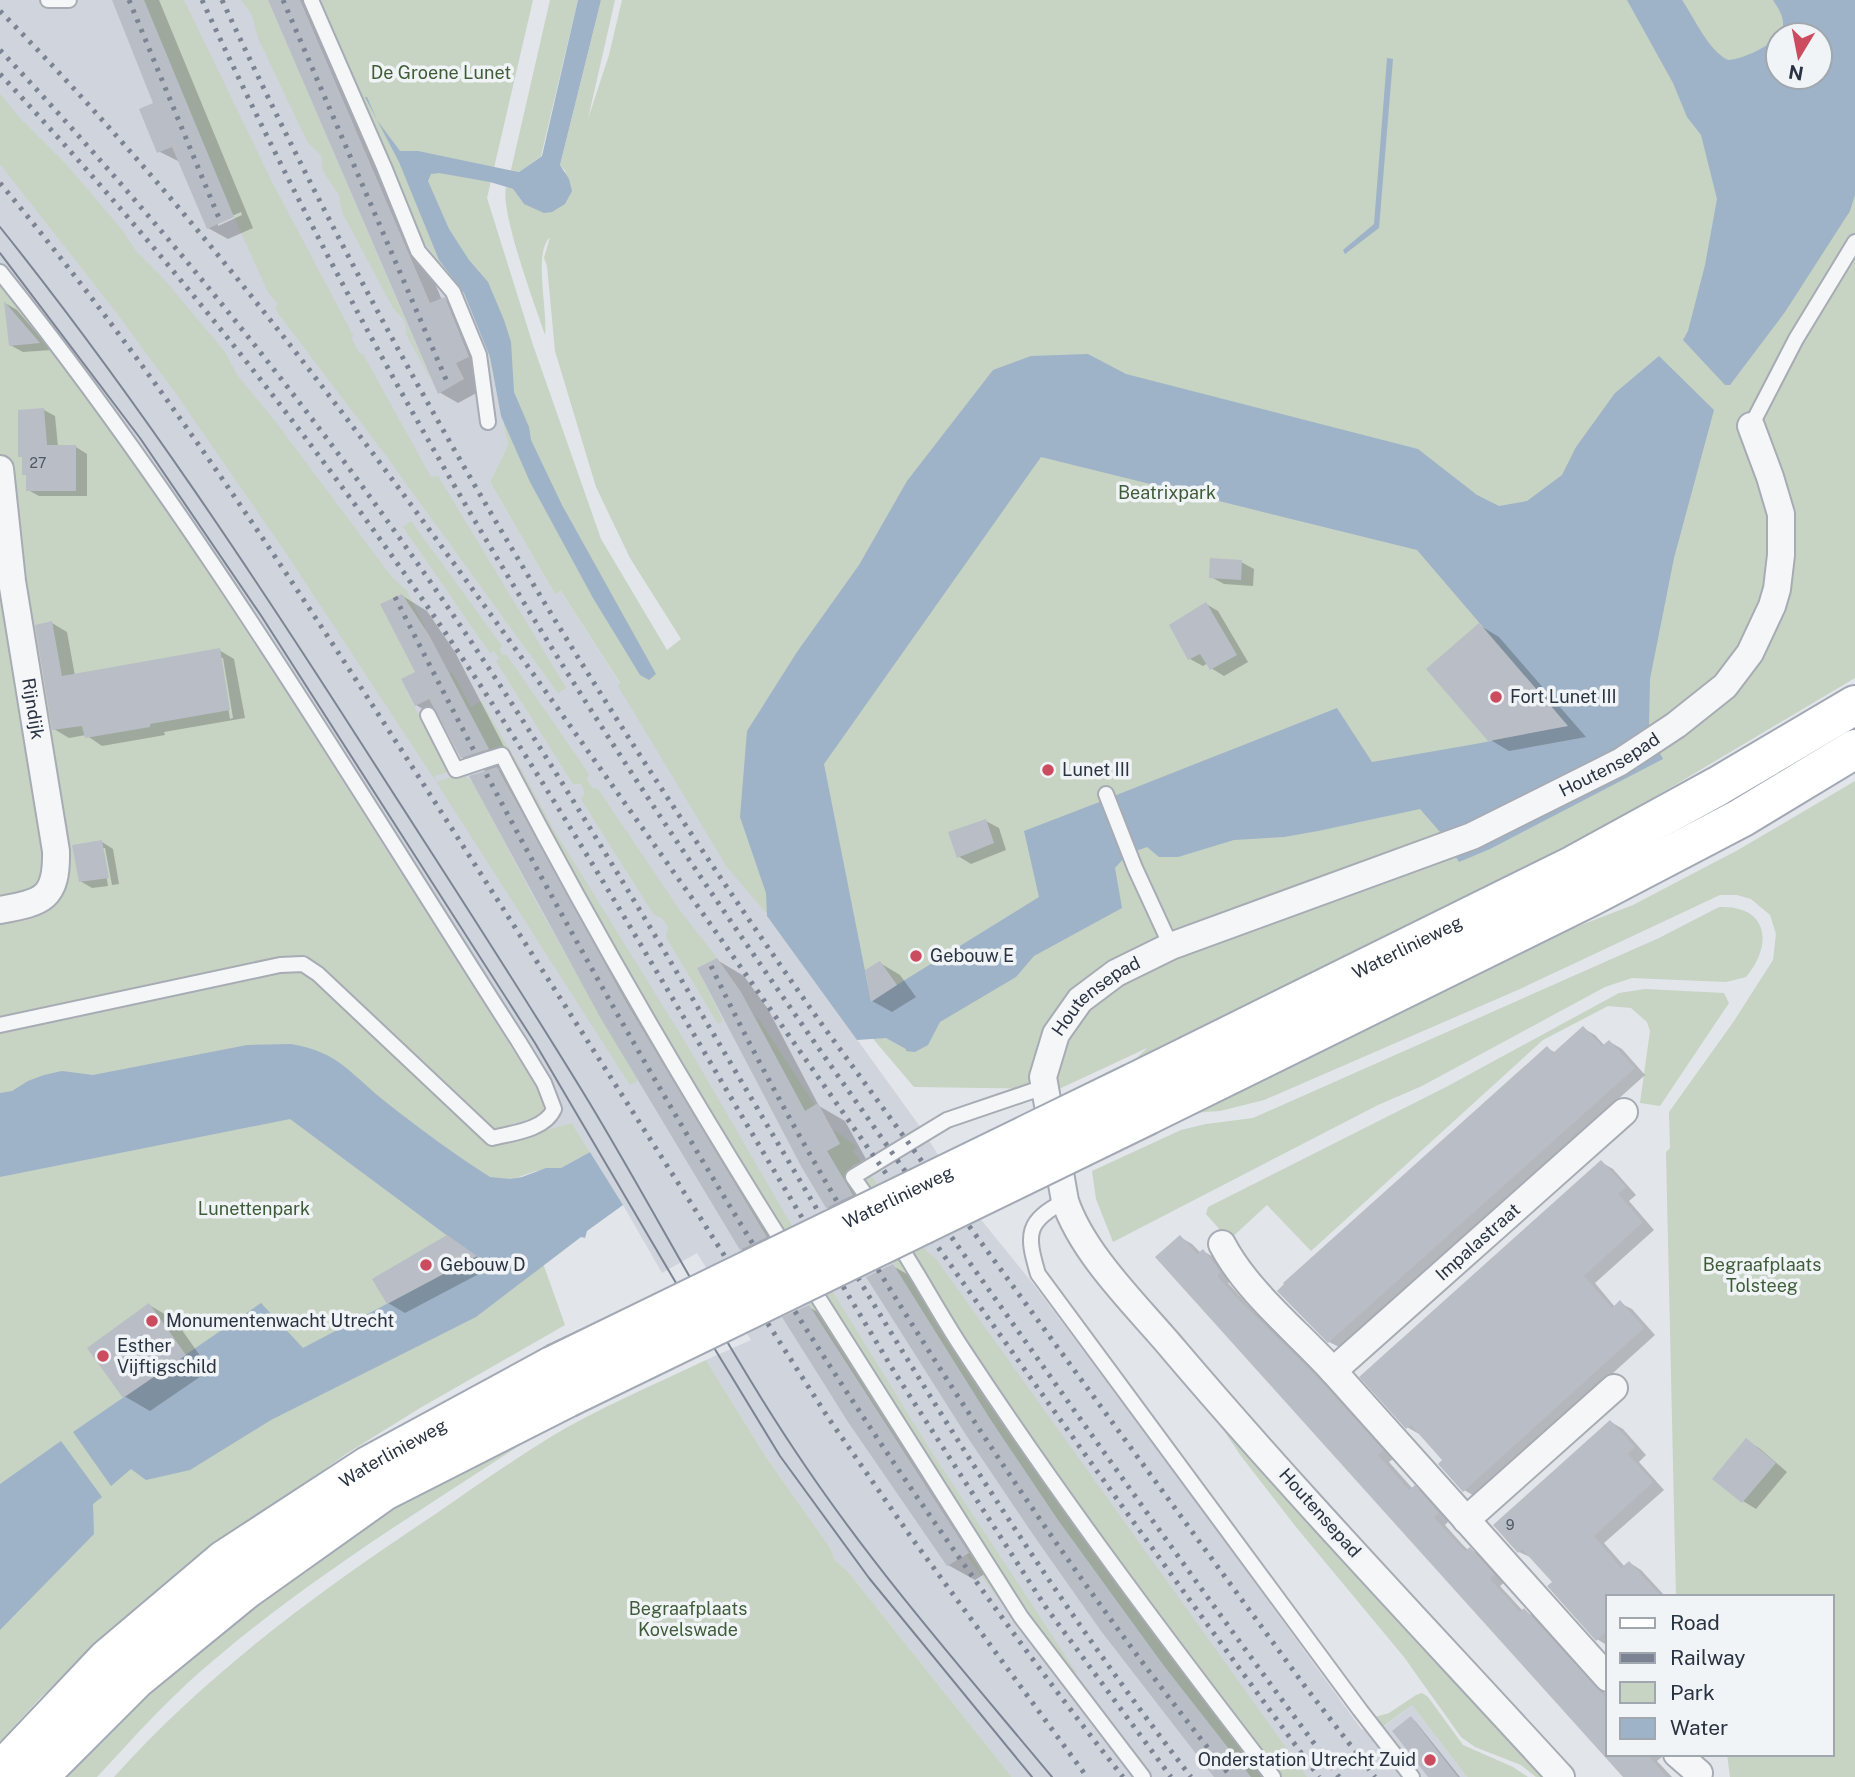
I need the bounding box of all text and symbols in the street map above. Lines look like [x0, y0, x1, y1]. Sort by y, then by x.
north arrow [1764, 21, 1834, 91]
text: N [1787, 61, 1805, 85]
park label: De Groene Lunet [371, 62, 511, 83]
house number: 27 [30, 455, 46, 471]
park label: Beatrixpark [1118, 482, 1216, 503]
street label: Rijndijk [18, 676, 49, 741]
place label: Fort Lunet III [1510, 686, 1617, 707]
marker: Fort Lunet III [1488, 689, 1504, 705]
street label: Houtensepad [1555, 728, 1663, 801]
place label: Lunet III [1062, 759, 1130, 780]
marker: Lunet III [1040, 762, 1056, 778]
street label: Waterlinieweg [1349, 911, 1466, 983]
place label: Gebouw E [930, 945, 1014, 966]
marker: Gebouw E [908, 948, 924, 964]
street label: Houtensepad [1047, 952, 1143, 1040]
street label: Waterlinieweg [839, 1161, 956, 1233]
park label: Lunettenpark [198, 1198, 310, 1219]
street label: Impalastraat [1431, 1199, 1524, 1285]
place label: Gebouw D [440, 1254, 526, 1275]
park label: Begraafplaats Tolsteeg [1703, 1254, 1821, 1296]
marker: Gebouw D [418, 1257, 434, 1273]
place label: Monumentenwacht Utrecht [166, 1310, 394, 1331]
marker: Monumentenwacht Utrecht [144, 1313, 160, 1329]
place label: Esther Vijftigschild [117, 1335, 217, 1377]
marker: Esther Vijftigschild [95, 1348, 111, 1364]
street label: Waterlinieweg [335, 1414, 450, 1492]
street label: Houtensepad [1275, 1464, 1366, 1561]
house number: 9 [1506, 1517, 1515, 1533]
legend [1606, 1595, 1834, 1756]
park label: Begraafplaats Kovelswade [629, 1598, 747, 1640]
text: Road [1670, 1610, 1720, 1635]
text: Railway [1670, 1645, 1746, 1670]
text: Park [1670, 1680, 1715, 1705]
text: Water [1670, 1715, 1728, 1740]
place label: Onderstation Utrecht Zuid [1198, 1749, 1416, 1770]
marker: Onderstation Utrecht Zuid [1422, 1752, 1438, 1768]

